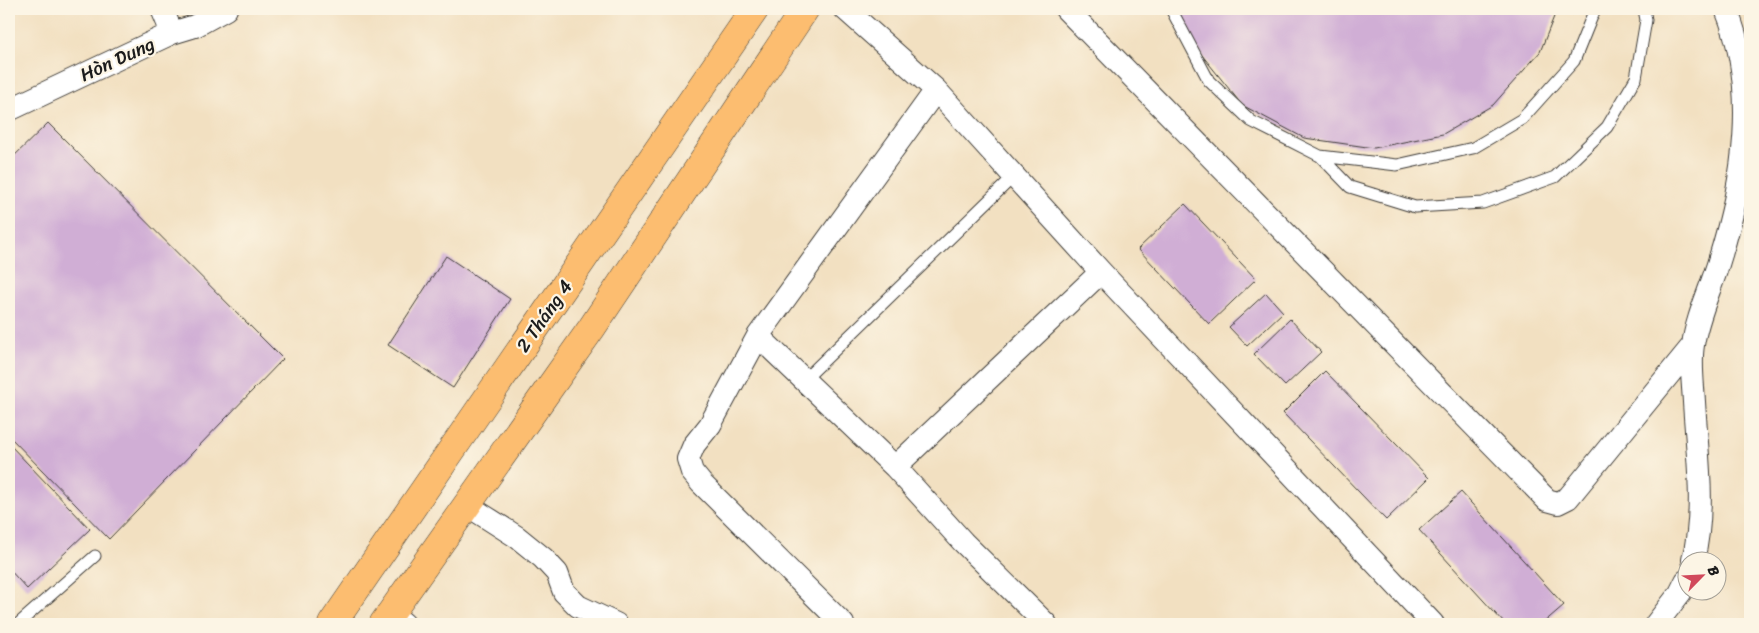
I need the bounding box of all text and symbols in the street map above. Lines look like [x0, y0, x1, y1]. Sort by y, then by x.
street label: Hòn Dung [74, 27, 160, 91]
street label: 2 Tháng 4 [507, 273, 581, 359]
north arrow [1676, 550, 1726, 600]
text: B [1700, 562, 1727, 580]

